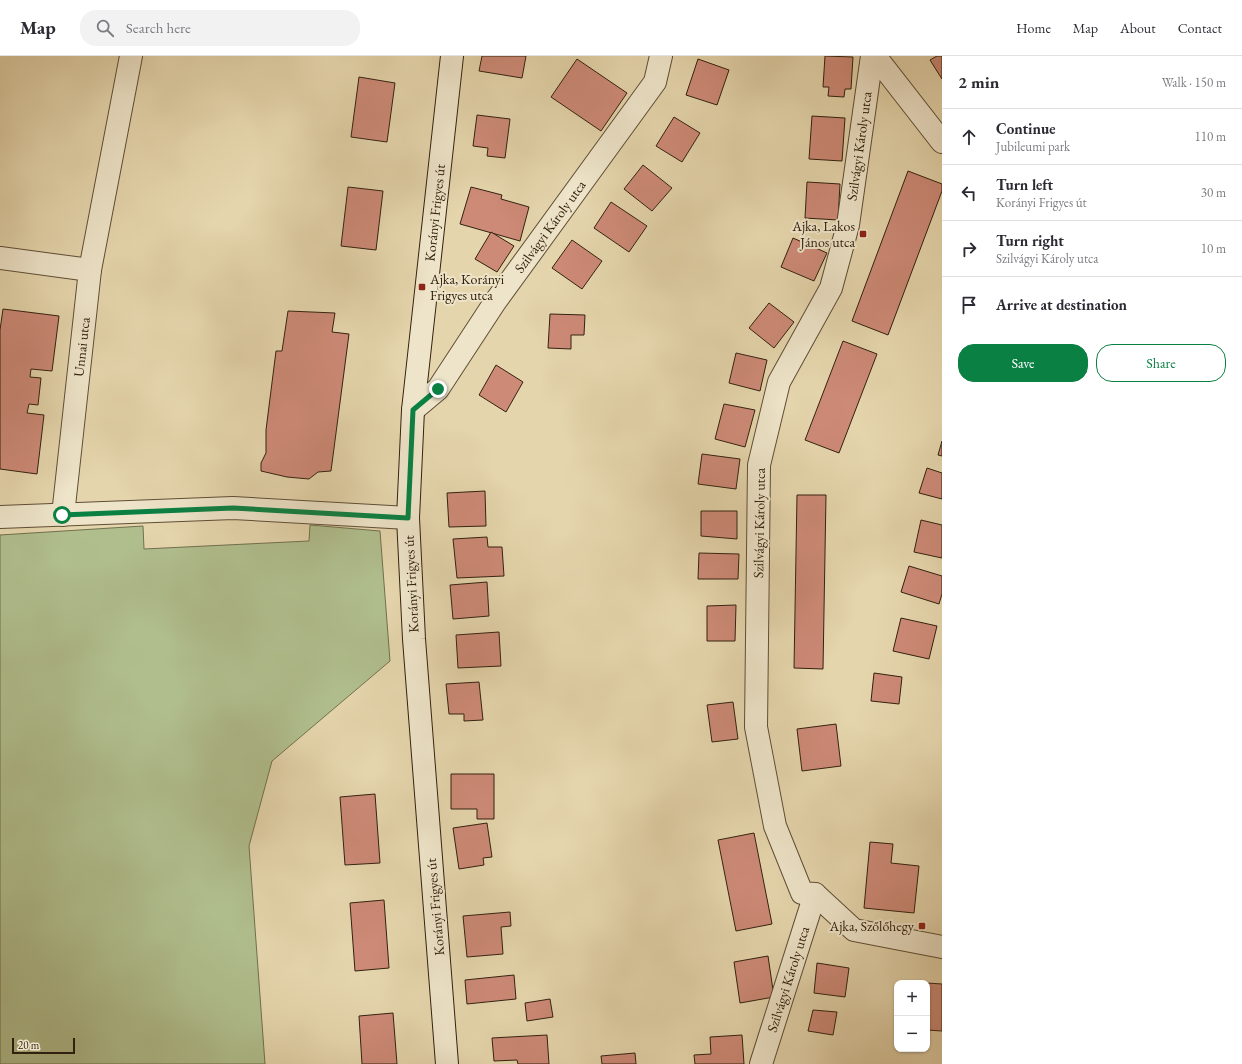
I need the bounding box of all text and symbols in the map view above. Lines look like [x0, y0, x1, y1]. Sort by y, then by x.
search box [80, 10, 360, 46]
text: Map [20, 15, 56, 40]
icon: search [94, 17, 116, 39]
text: Search here [126, 18, 191, 37]
text: Home [1016, 19, 1051, 37]
text: Map [1073, 19, 1098, 37]
text: About [1120, 19, 1156, 37]
text: Contact [1178, 19, 1222, 37]
text: 2 min [958, 71, 999, 93]
text: Walk · 150 m [1162, 74, 1226, 91]
street label: Szilvágyi Károly utca [842, 90, 876, 202]
text: Continue [996, 119, 1056, 138]
icon: ahead [958, 126, 980, 148]
text: 110 m [1195, 128, 1226, 145]
text: Jubileumi park [996, 138, 1070, 155]
street label: Korányi Frigyes út [420, 163, 449, 262]
text: Turn left [996, 175, 1053, 194]
street label: Szilvágyi Károly utca [510, 176, 590, 276]
icon: left [958, 182, 980, 204]
text: 30 m [1201, 184, 1226, 201]
text: Korányi Frigyes út [996, 194, 1087, 211]
place label: Ajka, Lakos János utca [791, 217, 855, 251]
marker: Ajka, Lakos János utca [858, 229, 868, 239]
text: Turn right [996, 231, 1064, 250]
icon: right [958, 238, 980, 260]
text: 10 m [1201, 240, 1226, 257]
text: Szilvágyi Károly utca [996, 250, 1098, 267]
place label: Ajka, Korányi Frigyes utca [429, 270, 505, 304]
marker: Ajka, Korányi Frigyes utca [417, 282, 427, 292]
icon: arrive [958, 294, 980, 316]
text: Arrive at destination [996, 295, 1127, 314]
street label: Unnai utca [69, 316, 94, 378]
button: Save [958, 344, 1088, 382]
button: Share [1096, 344, 1226, 382]
route end [429, 380, 447, 398]
street label: Szilvágyi Károly utca [749, 467, 769, 578]
route start [53, 506, 71, 524]
street label: Korányi Frigyes út [399, 534, 423, 633]
street label: Korányi Frigyes út [422, 857, 448, 956]
place label: Ajka, Szőlőhegy [828, 917, 915, 935]
marker: Ajka, Szőlőhegy [917, 921, 927, 931]
street label: Szilvágyi Károly utca [763, 923, 813, 1035]
map controls [894, 980, 930, 1052]
button: + [894, 980, 930, 1016]
button: − [894, 1016, 930, 1052]
scale bar [12, 1036, 75, 1055]
text: 20 m [18, 1038, 39, 1052]

